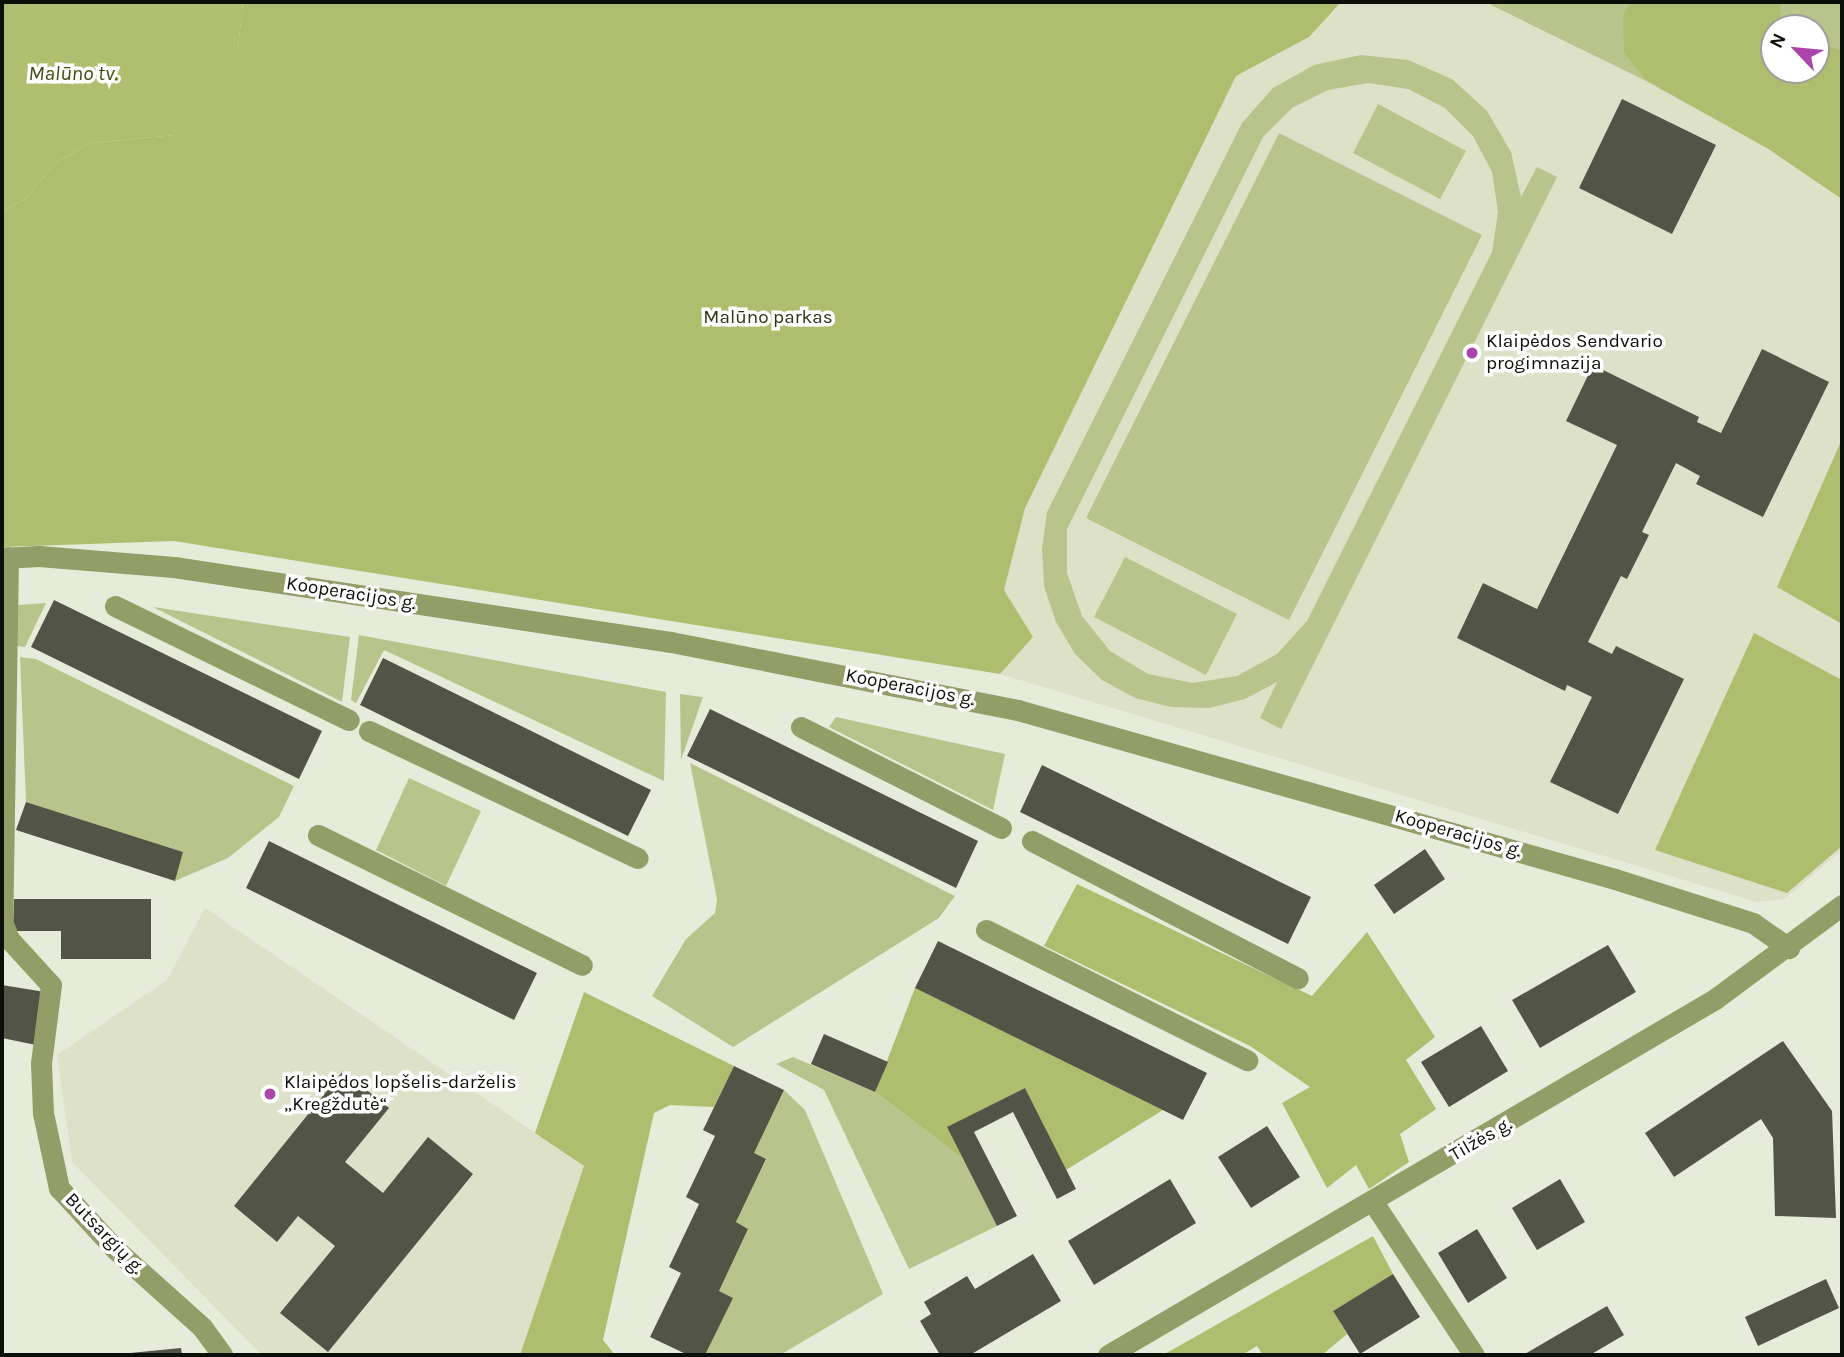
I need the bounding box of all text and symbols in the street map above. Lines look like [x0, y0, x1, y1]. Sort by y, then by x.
north arrow [1760, 14, 1830, 84]
text: N [1765, 30, 1791, 52]
water label: Malūno tv. [28, 60, 118, 86]
park label: Malūno parkas [703, 307, 833, 329]
place label: Klaipėdos Sendvario progimnazija [1486, 331, 1663, 375]
marker: Klaipėdos Sendvario progimnazija [1464, 345, 1480, 361]
street label: Kooperacijos g. [285, 573, 417, 615]
street label: Kooperacijos g. [844, 664, 976, 712]
street label: Kooperacijos g. [1392, 805, 1524, 863]
place label: Klaipėdos lopšelis-darželis „Kregždutė“ [284, 1072, 516, 1116]
marker: Klaipėdos lopšelis-darželis „Kregždutė“ [262, 1086, 278, 1102]
street label: Tilžės g. [1446, 1113, 1516, 1167]
street label: Butsargių g. [60, 1189, 148, 1279]

